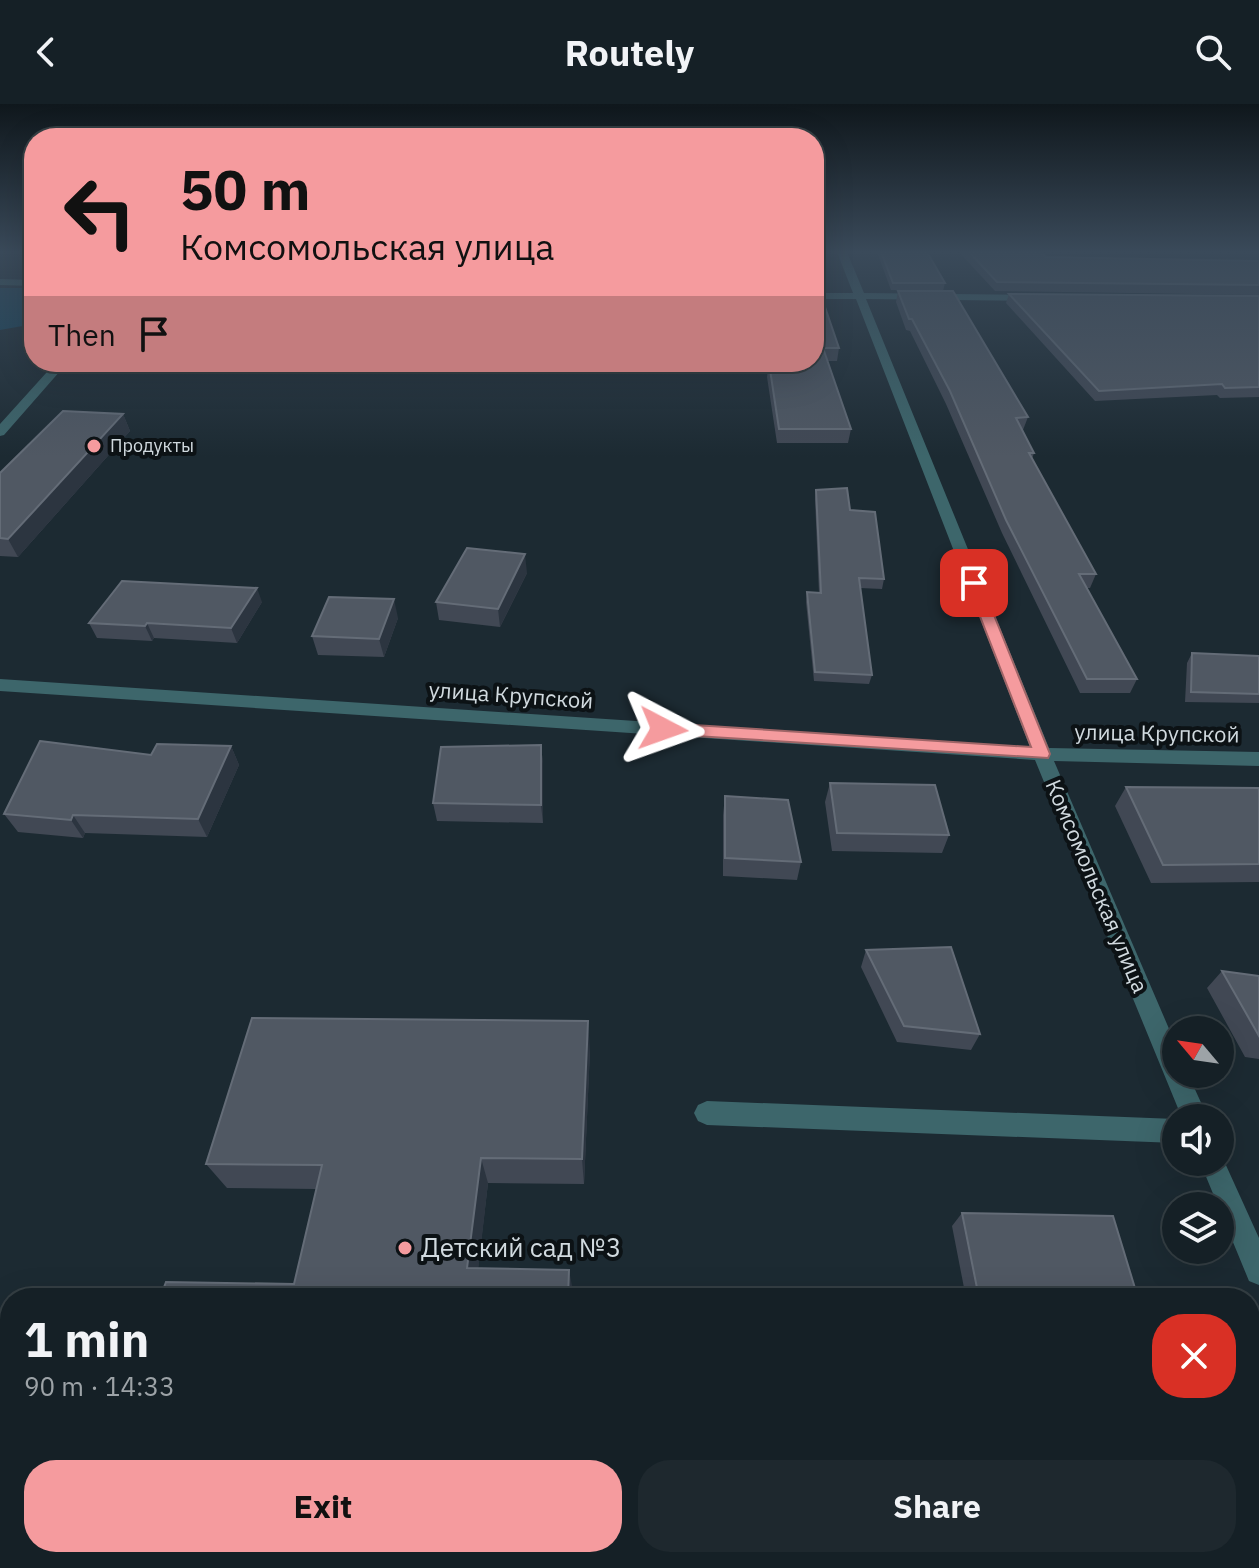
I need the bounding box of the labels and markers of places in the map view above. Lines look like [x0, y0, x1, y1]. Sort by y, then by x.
place label: Продукты [110, 434, 194, 457]
marker: Продукты [85, 437, 103, 455]
pin [940, 549, 1008, 617]
place label: Детский сад №3 [421, 1230, 621, 1264]
marker: Детский сад №3 [396, 1239, 414, 1257]

